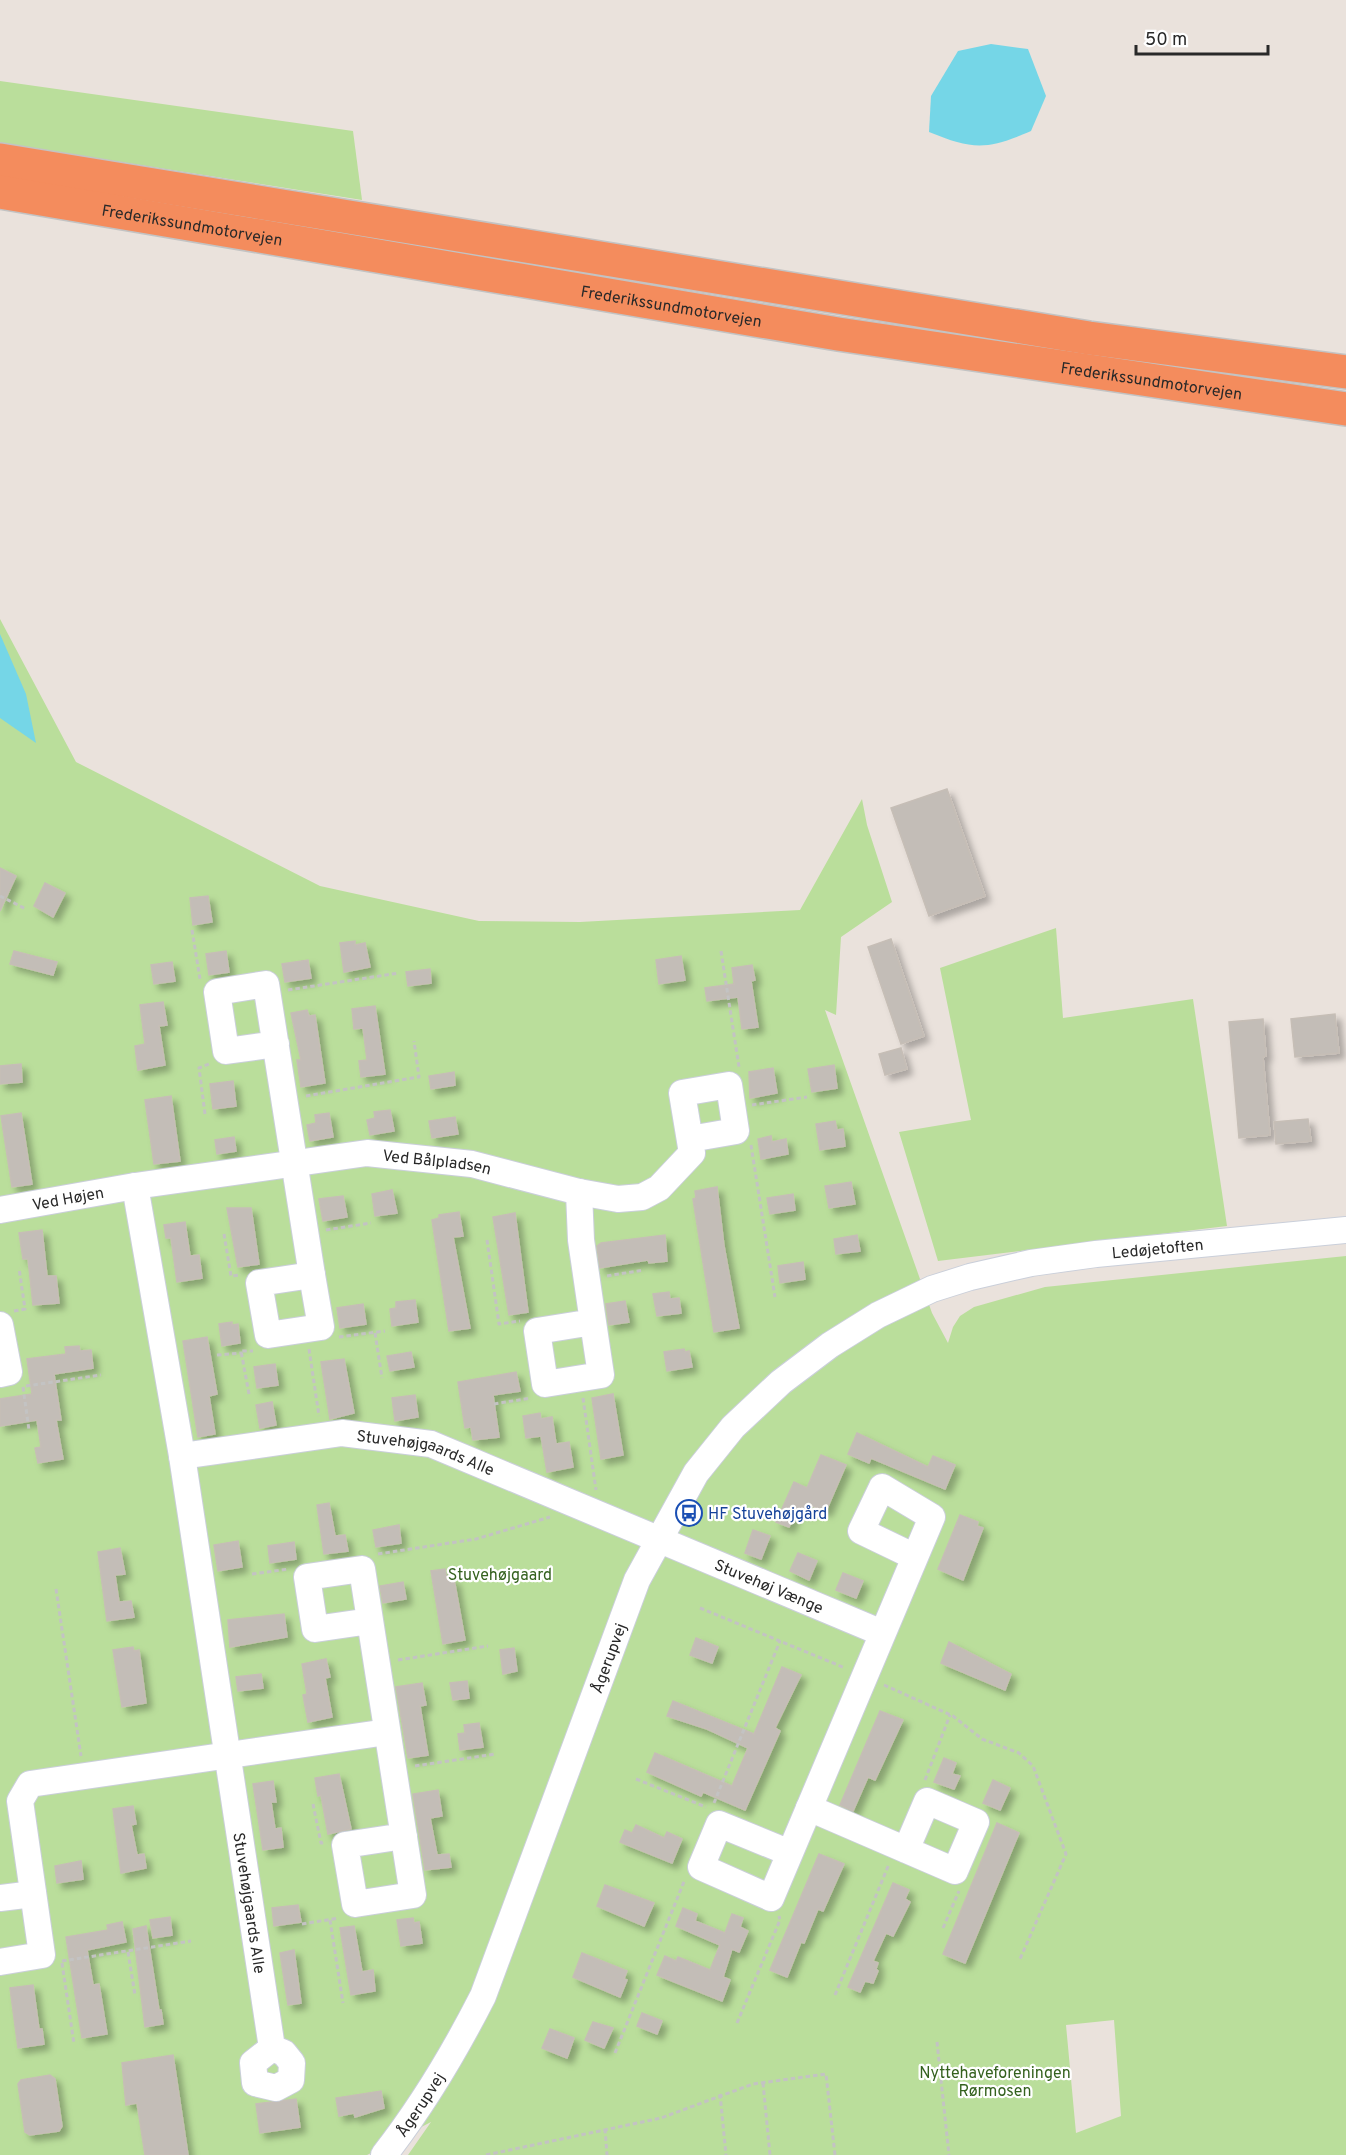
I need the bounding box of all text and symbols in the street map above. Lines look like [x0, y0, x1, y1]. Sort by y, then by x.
scale bar [1136, 18, 1268, 56]
text: 50 m [1145, 29, 1187, 52]
street label: Frederikssundmotorvejen [100, 201, 284, 252]
street label: Frederikssundmotorvejen [579, 283, 763, 333]
street label: Frederikssundmotorvejen [1059, 359, 1243, 406]
street label: Ved Bålpladsen [381, 1147, 493, 1181]
street label: Ved Højen [31, 1184, 106, 1216]
street label: Ledøjetoften [1111, 1236, 1205, 1264]
street label: Stuvehøjgaards Alle [355, 1427, 497, 1481]
bus stop icon: HF Stuvehøjgård [674, 1498, 704, 1528]
place label: HF Stuvehøjgård [708, 1505, 827, 1525]
street label: Stuvehøj Vænge [711, 1556, 826, 1619]
park label: Stuvehøjgaard [448, 1566, 552, 1586]
street label: Ågerupvej [587, 1621, 632, 1697]
street label: Stuvehøjgaards Alle [227, 1831, 269, 1975]
park label: Nyttehaveforeningen Rørmosen [919, 2064, 1071, 2102]
street label: Ågerupvej [392, 2070, 450, 2142]

